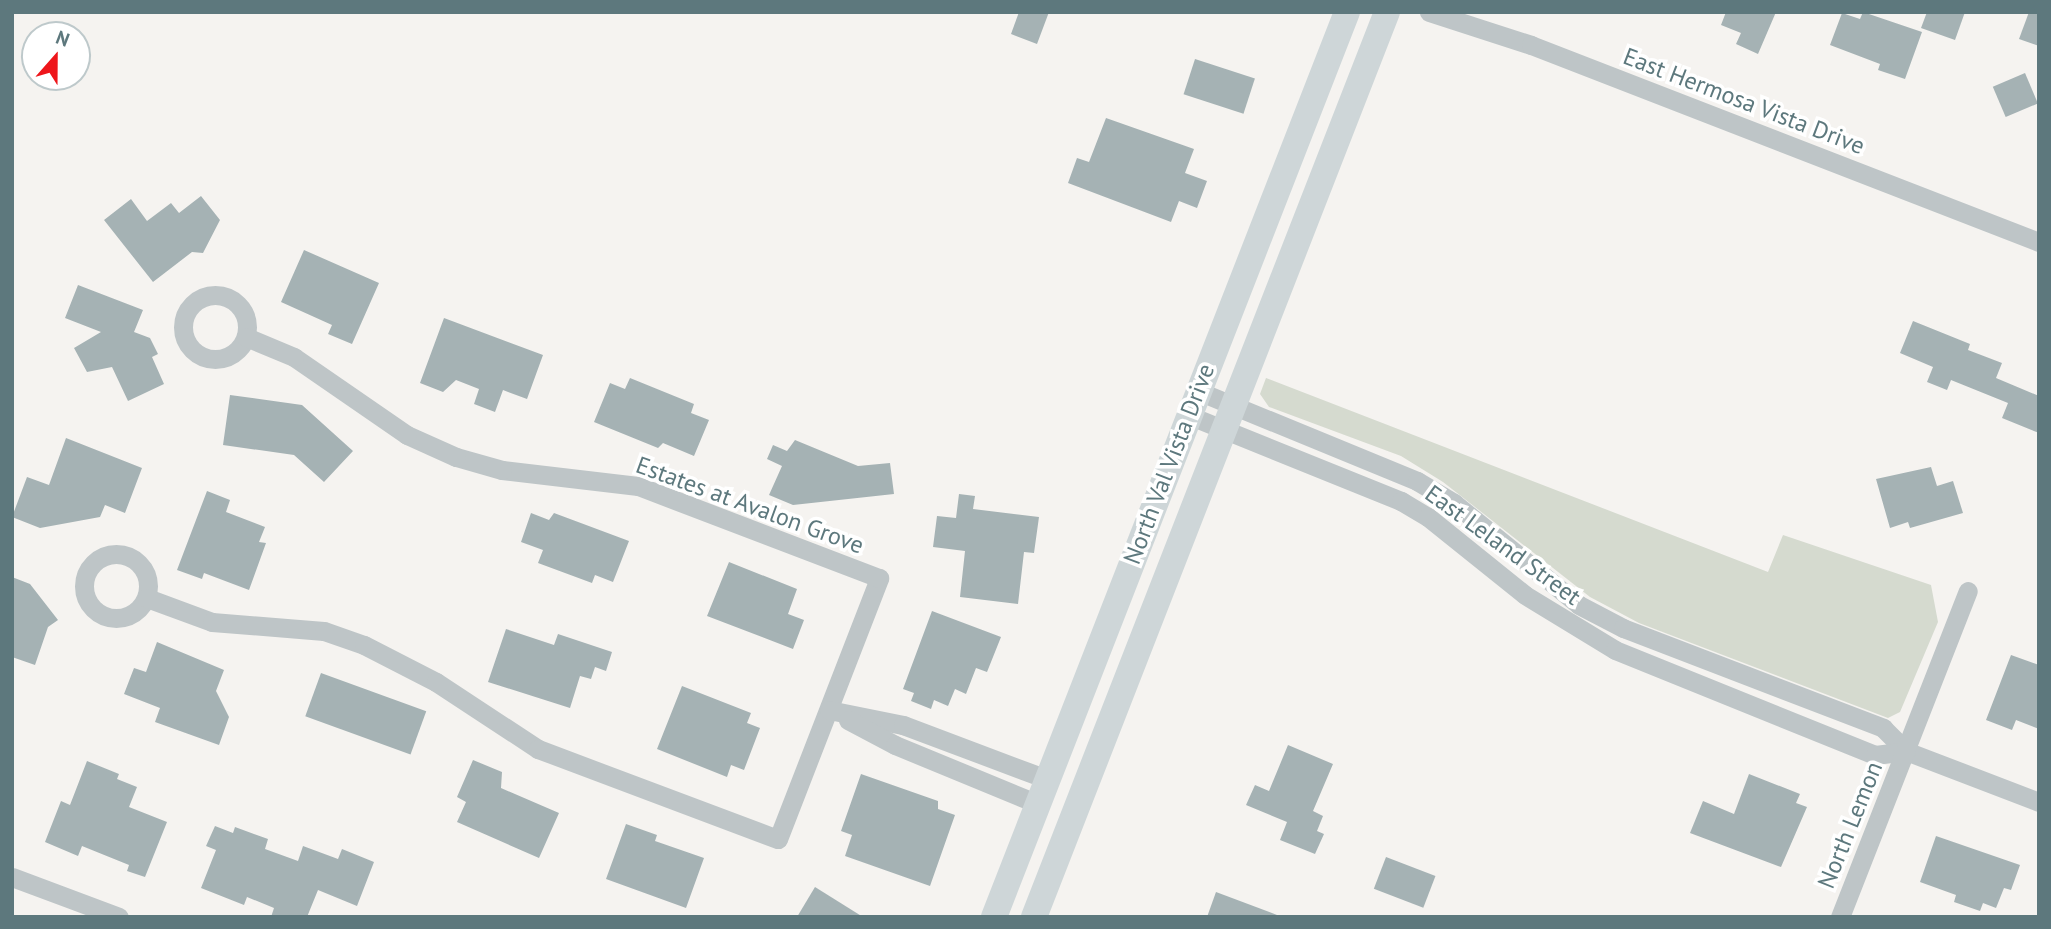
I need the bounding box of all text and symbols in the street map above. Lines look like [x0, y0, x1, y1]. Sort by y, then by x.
north arrow [21, 21, 91, 91]
text: N [53, 25, 73, 52]
street label: East Hermosa Vista Drive [1619, 41, 1869, 161]
street label: North Val Vista Drive [1117, 359, 1221, 569]
street label: Estates at Avalon Grove [632, 450, 868, 560]
street label: East Leland Street [1420, 479, 1586, 611]
street label: North Lemon [1812, 757, 1888, 893]

